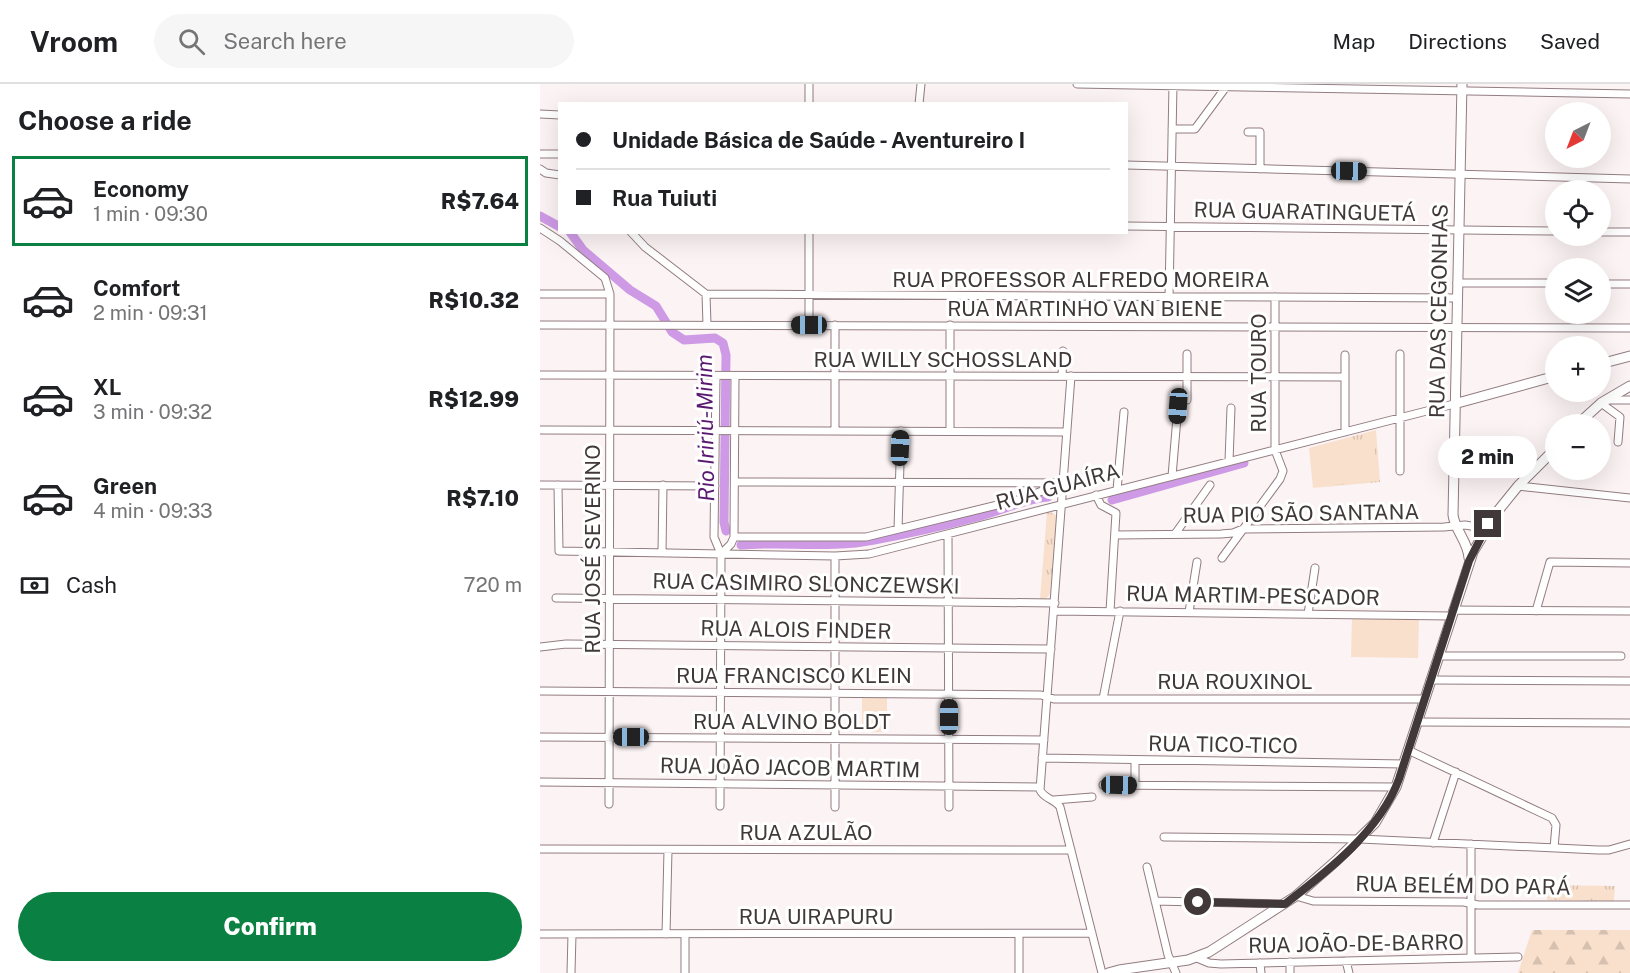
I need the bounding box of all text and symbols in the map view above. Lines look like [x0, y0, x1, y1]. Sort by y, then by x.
search box [154, 14, 574, 68]
text: Vroom [30, 25, 118, 58]
icon: search [175, 25, 208, 58]
text: Search here [223, 28, 347, 54]
text: Map [1333, 29, 1375, 54]
text: Directions [1408, 29, 1507, 54]
text: Saved [1540, 29, 1600, 54]
north arrow [1545, 102, 1611, 168]
map controls [1545, 102, 1611, 480]
text: Choose a ride [18, 104, 192, 136]
text: Unidade Básica de Saúde - Aventureiro I [612, 127, 1025, 153]
car [1331, 162, 1367, 180]
icon: car [21, 174, 75, 228]
text: Economy [93, 176, 189, 202]
button: locate [1545, 180, 1611, 246]
text: Rua Tuiuti [612, 185, 717, 211]
text: R$7.64 [441, 188, 519, 214]
street label: RUA GUARATINGUETÁ [1193, 197, 1417, 226]
text: 1 min · 09:30 [93, 202, 208, 226]
street label: RUA DAS CEGONHAS [1424, 204, 1453, 418]
button: layers [1545, 258, 1611, 324]
street label: RUA PROFESSOR ALFREDO MOREIRA [892, 267, 1270, 292]
icon: car [21, 273, 75, 327]
text: Comfort [93, 275, 180, 301]
text: R$10.32 [428, 287, 519, 313]
street label: RUA MARTINHO VAN BIENE [947, 296, 1223, 321]
text: 2 min · 09:31 [93, 301, 208, 325]
street label: RUA TOURO [1246, 313, 1271, 433]
car [791, 316, 827, 334]
button: + [1545, 336, 1611, 402]
street label: RUA WILLY SCHOSSLAND [814, 347, 1072, 372]
water label: Rio Iririú-Mirim [691, 354, 719, 502]
icon: car [21, 372, 75, 426]
text: XL [93, 374, 121, 400]
text: R$12.99 [428, 386, 519, 412]
car [1168, 387, 1188, 425]
text: 3 min · 09:32 [93, 400, 212, 424]
button: − [1545, 414, 1611, 480]
car [890, 430, 910, 466]
callout: 2 min [1438, 437, 1538, 479]
street label: RUA JOSÉ SEVERINO [580, 444, 605, 654]
text: 2 min [1461, 445, 1514, 469]
street label: RUA GUAÍRA [993, 458, 1123, 515]
icon: car [21, 471, 75, 525]
text: Green [93, 473, 157, 499]
text: R$7.10 [446, 485, 519, 511]
text: 4 min · 09:33 [93, 499, 213, 523]
street label: RUA PIO SÃO SANTANA [1182, 499, 1420, 528]
route end [1474, 510, 1501, 537]
street label: RUA CASIMIRO SLONCZEWSKI [652, 568, 960, 599]
icon: cash [18, 569, 51, 602]
text: Cash [66, 572, 117, 598]
text: 720 m [464, 573, 522, 597]
street label: RUA MARTIM-PESCADOR [1126, 581, 1380, 610]
street label: RUA ALOIS FINDER [700, 615, 892, 644]
street label: RUA FRANCISCO KLEIN [676, 663, 912, 688]
street label: RUA ROUXINOL [1157, 669, 1313, 694]
car [940, 699, 958, 735]
street label: RUA ALVINO BOLDT [693, 709, 891, 734]
car [613, 728, 649, 746]
street label: RUA TICO-TICO [1148, 731, 1298, 758]
street label: RUA JOÃO JACOB MARTIM [660, 753, 920, 782]
car [1101, 776, 1137, 794]
street label: RUA AZULÃO [740, 820, 872, 845]
street label: RUA BELÉM DO PARÁ [1355, 871, 1571, 900]
route start [1184, 888, 1211, 915]
button: Confirm [18, 892, 522, 961]
street label: RUA UIRAPURU [739, 904, 893, 929]
street label: RUA JOÃO-DE-BARRO [1248, 929, 1464, 958]

